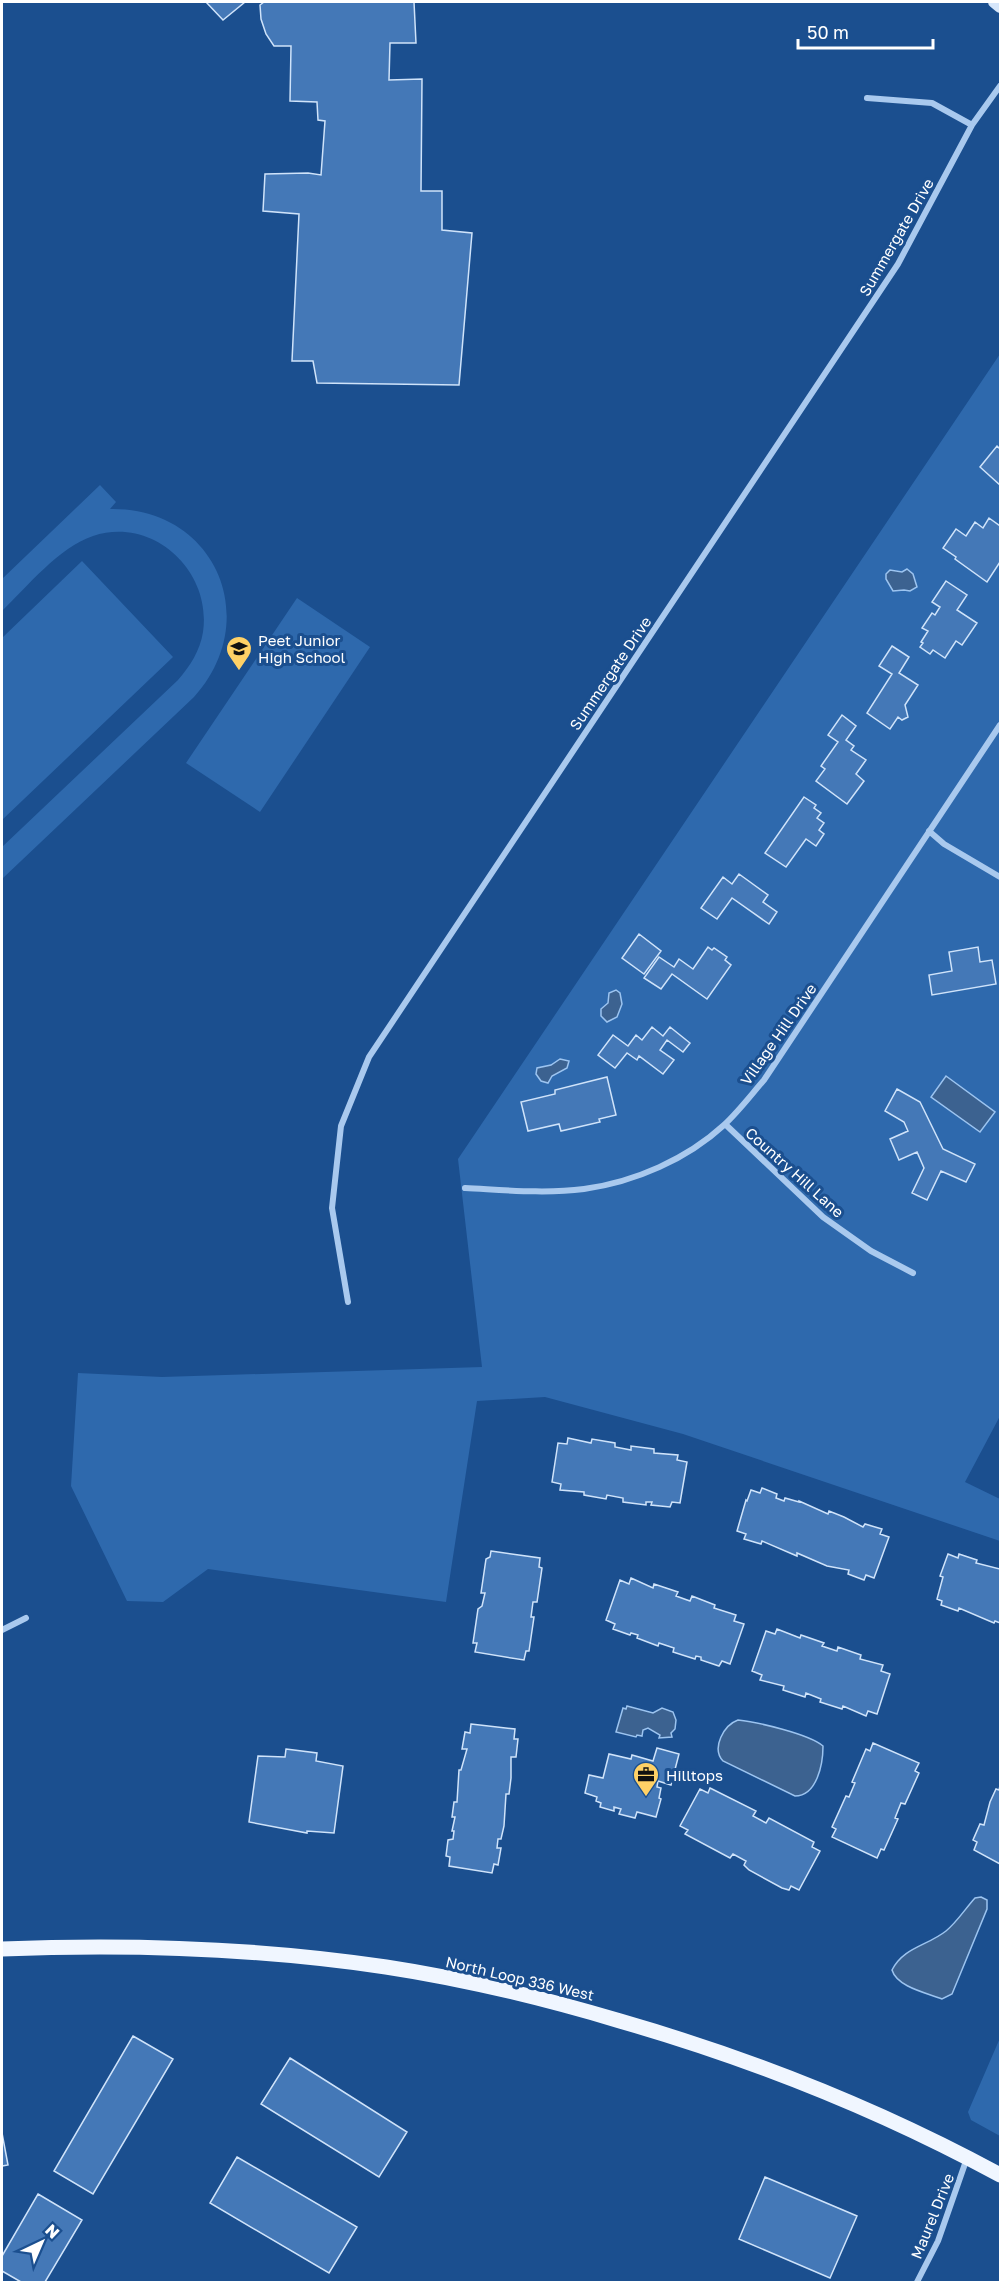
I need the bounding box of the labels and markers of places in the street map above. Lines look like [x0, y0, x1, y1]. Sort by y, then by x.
place label: Peet Junior High School [258, 631, 346, 666]
school or university icon: Peet Junior High School [224, 634, 254, 672]
office icon: Hilltops [631, 1760, 661, 1798]
place label: Hilltops [666, 1766, 723, 1784]

